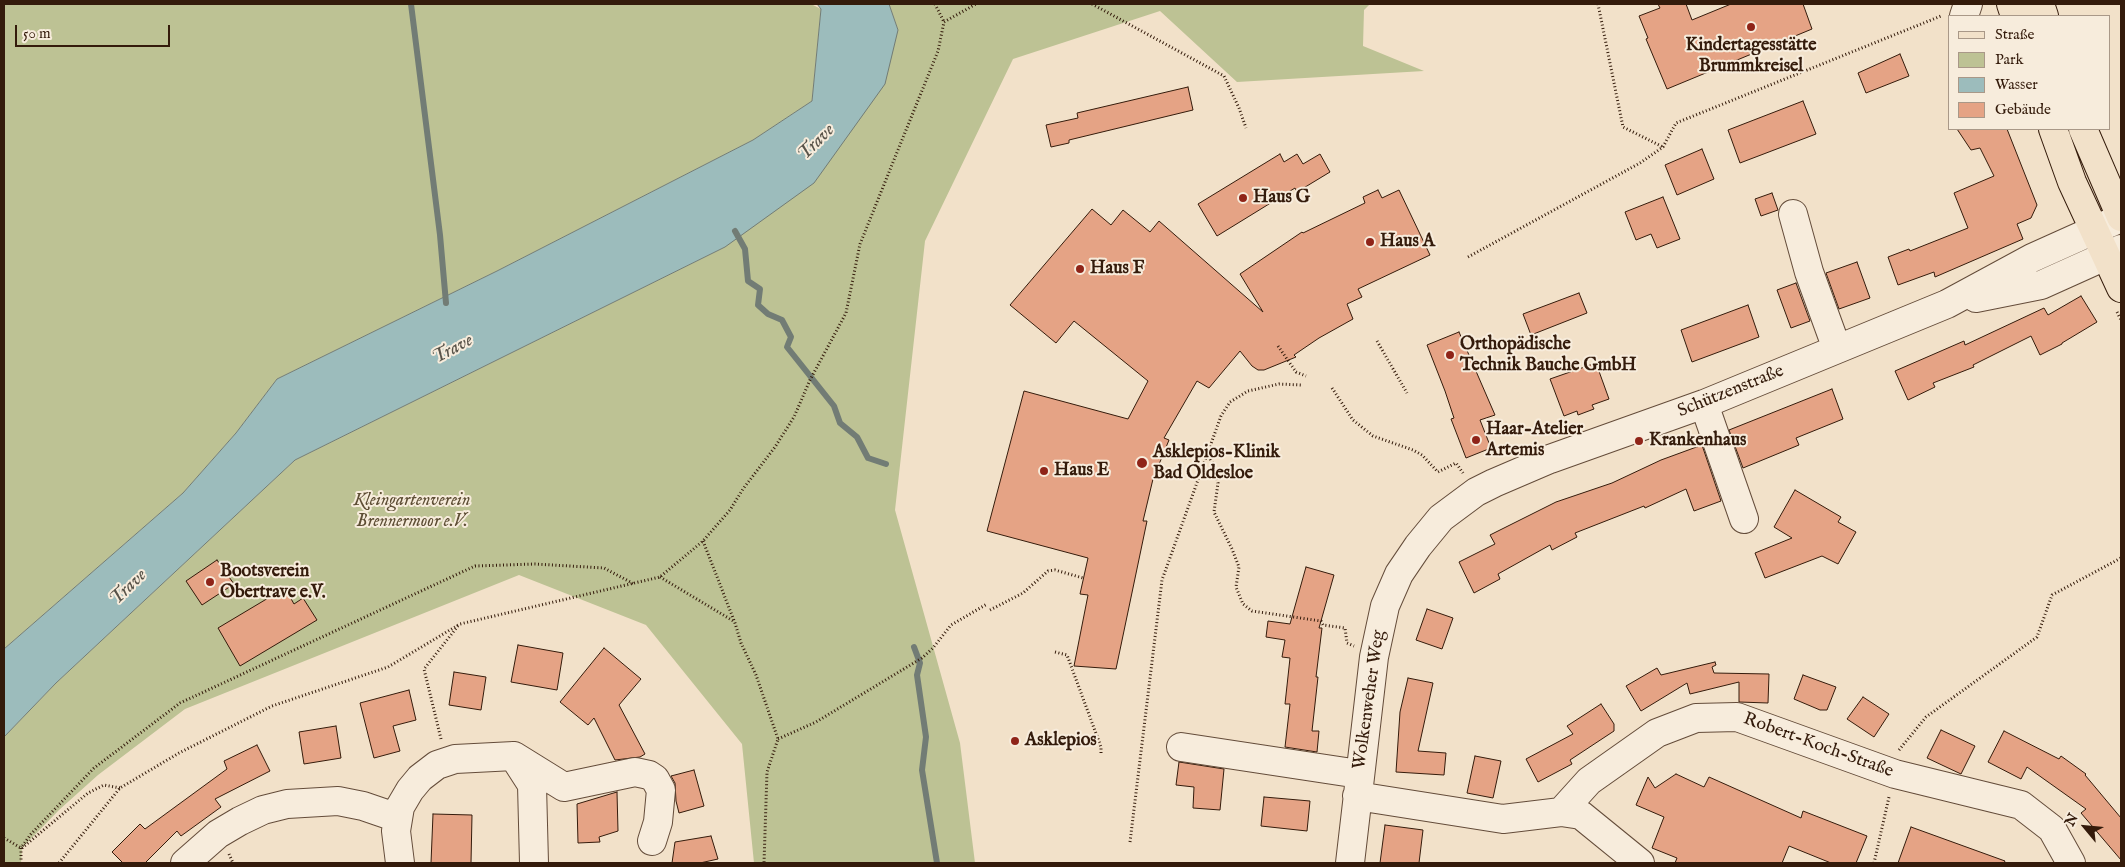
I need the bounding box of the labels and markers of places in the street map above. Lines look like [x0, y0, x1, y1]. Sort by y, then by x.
marker: Kindertagesstätte Brummkreisel [1745, 21, 1757, 33]
place label: Kindertagesstätte Brummkreisel [1685, 35, 1817, 78]
place label: Haus G [1253, 187, 1310, 209]
marker: Haus G [1237, 192, 1249, 204]
place label: Haus A [1380, 231, 1435, 253]
marker: Haus A [1364, 236, 1376, 248]
place label: Haus F [1090, 258, 1144, 280]
marker: Haus F [1074, 263, 1086, 275]
place label: Orthopädische Technik Bauche GmbH [1460, 334, 1637, 376]
marker: Orthopädische Technik Bauche GmbH [1444, 349, 1456, 361]
place label: Haar-Atelier Artemis [1486, 419, 1583, 462]
place label: Krankenhaus [1649, 430, 1746, 452]
marker: Haar-Atelier Artemis [1470, 434, 1482, 446]
marker: Krankenhaus [1633, 435, 1645, 447]
place label: Asklepios-Klinik Bad Oldesloe [1153, 442, 1280, 484]
marker: Asklepios-Klinik Bad Oldesloe [1135, 456, 1149, 470]
place label: Haus E [1054, 460, 1109, 482]
marker: Haus E [1038, 465, 1050, 477]
place label: Bootsverein Obertrave e.V. [220, 561, 326, 604]
marker: Bootsverein Obertrave e.V. [204, 576, 216, 588]
place label: Asklepios [1025, 730, 1097, 752]
marker: Asklepios [1009, 735, 1021, 747]

